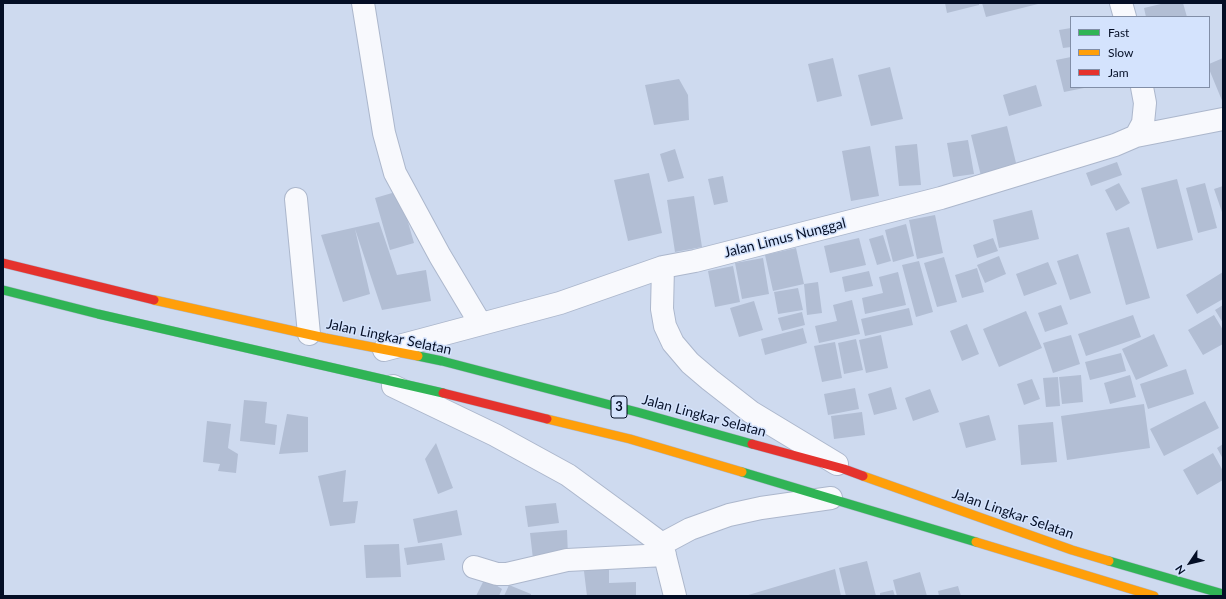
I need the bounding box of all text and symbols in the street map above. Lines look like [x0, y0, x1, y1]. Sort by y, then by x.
legend [1070, 16, 1210, 88]
text: Fast [1108, 25, 1129, 40]
text: Slow [1108, 45, 1133, 60]
text: Jam [1108, 65, 1129, 80]
street label: Jalan Limus Nunggal [722, 215, 848, 261]
street label: Jalan Lingkar Selatan [325, 316, 453, 358]
street label: Jalan Lingkar Selatan [640, 391, 768, 441]
road number: 3 [611, 396, 627, 418]
street label: Jalan Lingkar Selatan [950, 485, 1076, 543]
north arrow [1170, 543, 1210, 583]
text: N [1172, 563, 1188, 577]

